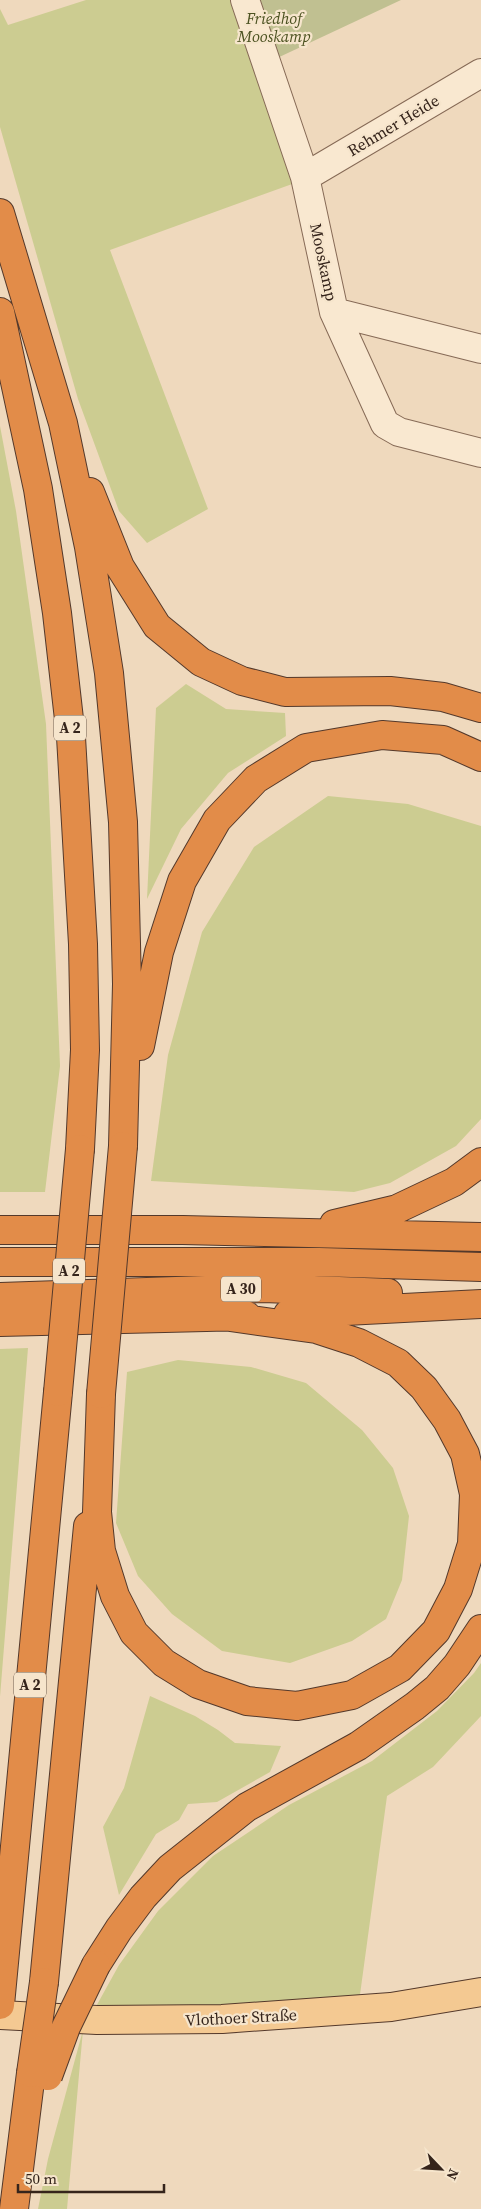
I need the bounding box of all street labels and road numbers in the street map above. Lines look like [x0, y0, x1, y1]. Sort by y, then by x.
street label: Rehmer Heide [343, 89, 443, 161]
street label: Mooskamp [305, 221, 343, 303]
road number: A 2 [54, 716, 86, 740]
road number: A 2 [53, 1258, 85, 1284]
road number: A 30 [221, 1276, 261, 1302]
road number: A 2 [14, 1672, 46, 1698]
street label: Vlothoer Straße [184, 2003, 298, 2031]

